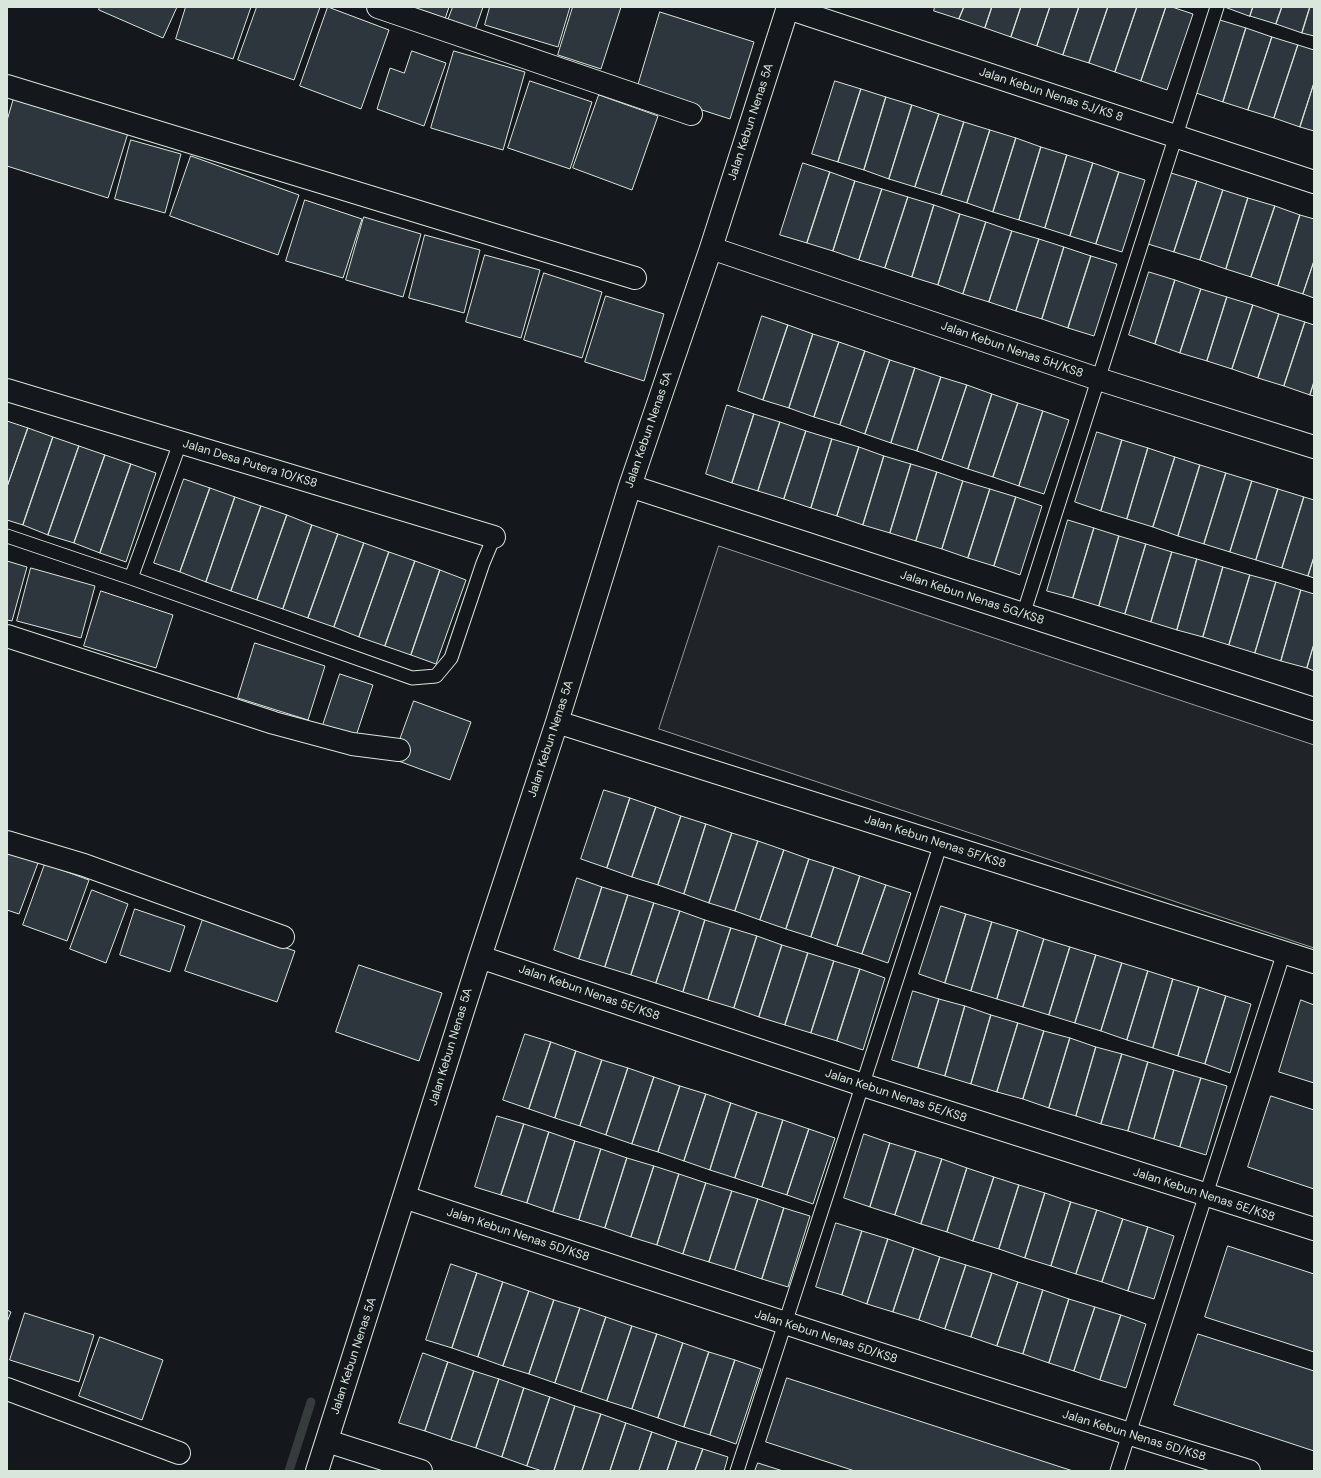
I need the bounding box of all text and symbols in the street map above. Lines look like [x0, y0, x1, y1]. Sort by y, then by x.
street label: Jalan Kebun Nenas 5A [725, 62, 777, 182]
street label: Jalan Kebun Nenas 5J/KS 8 [977, 65, 1125, 125]
street label: Jalan Kebun Nenas 5H/KS8 [939, 319, 1085, 381]
street label: Jalan Kebun Nenas 5A [622, 370, 676, 490]
street label: Jalan Desa Putera 10/KS8 [181, 437, 319, 491]
street label: Jalan Kebun Nenas 5G/KS8 [898, 568, 1046, 628]
street label: Jalan Kebun Nenas 5A [525, 679, 577, 799]
street label: Jalan Kebun Nenas 5F/KS8 [862, 812, 1008, 872]
street label: Jalan Kebun Nenas 5E/KS8 [517, 962, 661, 1024]
street label: Jalan Kebun Nenas 5A [426, 986, 476, 1108]
street label: Jalan Kebun Nenas 5E/KS8 [823, 1066, 969, 1126]
street label: Jalan Kebun Nenas 5E/KS8 [1131, 1165, 1277, 1225]
street label: Jalan Kebun Nenas 5D/KS8 [445, 1205, 591, 1265]
street label: Jalan Kebun Nenas 5A [328, 1296, 380, 1416]
street label: Jalan Kebun Nenas 5D/KS8 [753, 1307, 899, 1367]
street label: Jalan Kebun Nenas 5D/KS8 [1061, 1407, 1207, 1465]

